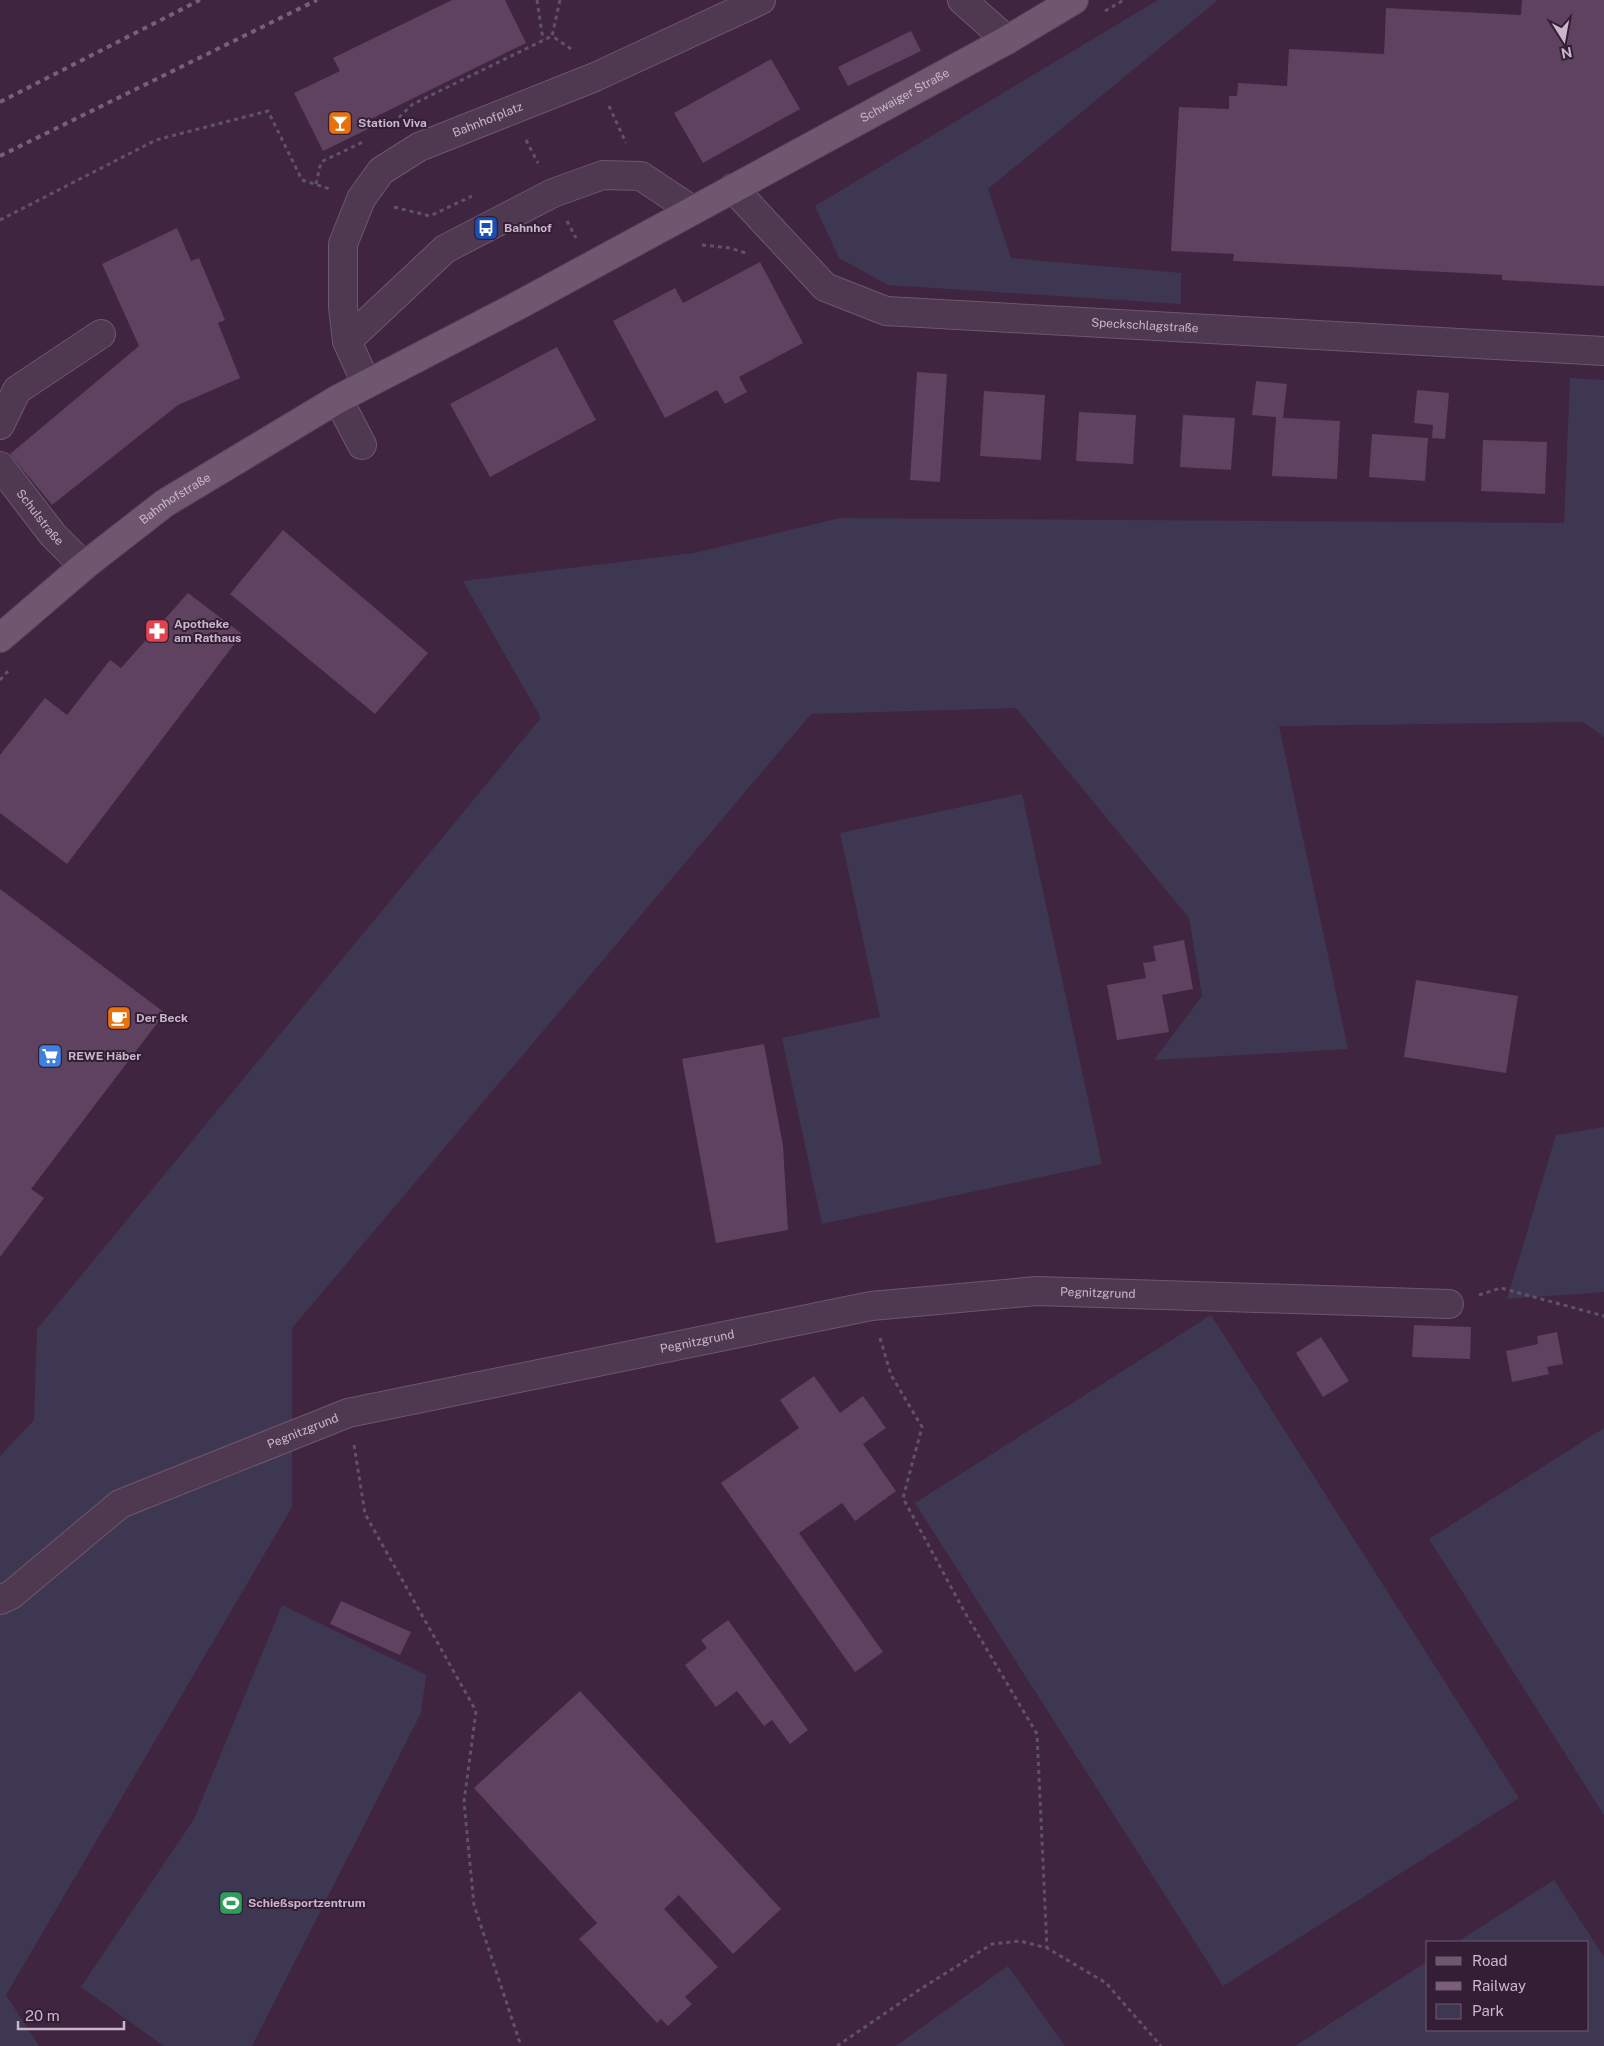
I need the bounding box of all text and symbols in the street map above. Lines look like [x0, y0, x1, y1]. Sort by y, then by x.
north arrow [1539, 15, 1589, 65]
text: N [1560, 44, 1573, 62]
street label: Schwaiger Straße [858, 66, 952, 125]
street label: Bahnhofplatz [450, 99, 525, 140]
bar icon: Station Viva [327, 110, 353, 136]
place label: Station Viva [358, 116, 427, 130]
bus stop icon: Bahnhof [473, 215, 499, 241]
place label: Bahnhof [504, 221, 552, 235]
street label: Speckschlagstraße [1091, 315, 1199, 335]
street label: Bahnhofstraße [137, 470, 213, 527]
street label: Schulstraße [13, 486, 66, 548]
place label: Apotheke am Rathaus [174, 617, 241, 645]
pharmacy icon: Apotheke am Rathaus [144, 618, 170, 644]
cafe icon: Der Beck [106, 1005, 132, 1031]
place label: Der Beck [136, 1011, 188, 1025]
supermarket icon: REWE Häber [37, 1043, 63, 1069]
place label: REWE Häber [68, 1049, 141, 1063]
street label: Pegnitzgrund [1060, 1285, 1136, 1301]
street label: Pegnitzgrund [659, 1327, 736, 1356]
street label: Pegnitzgrund [265, 1411, 341, 1451]
sports icon: Schießsportzentrum [218, 1890, 244, 1916]
place label: Schießsportzentrum [248, 1896, 366, 1910]
legend [1426, 1941, 1589, 2031]
text: Road [1472, 1952, 1508, 1969]
text: Railway [1472, 1977, 1526, 1994]
scale bar [18, 1998, 124, 2030]
text: Park [1472, 2002, 1504, 2019]
text: 20 m [25, 2007, 60, 2024]

